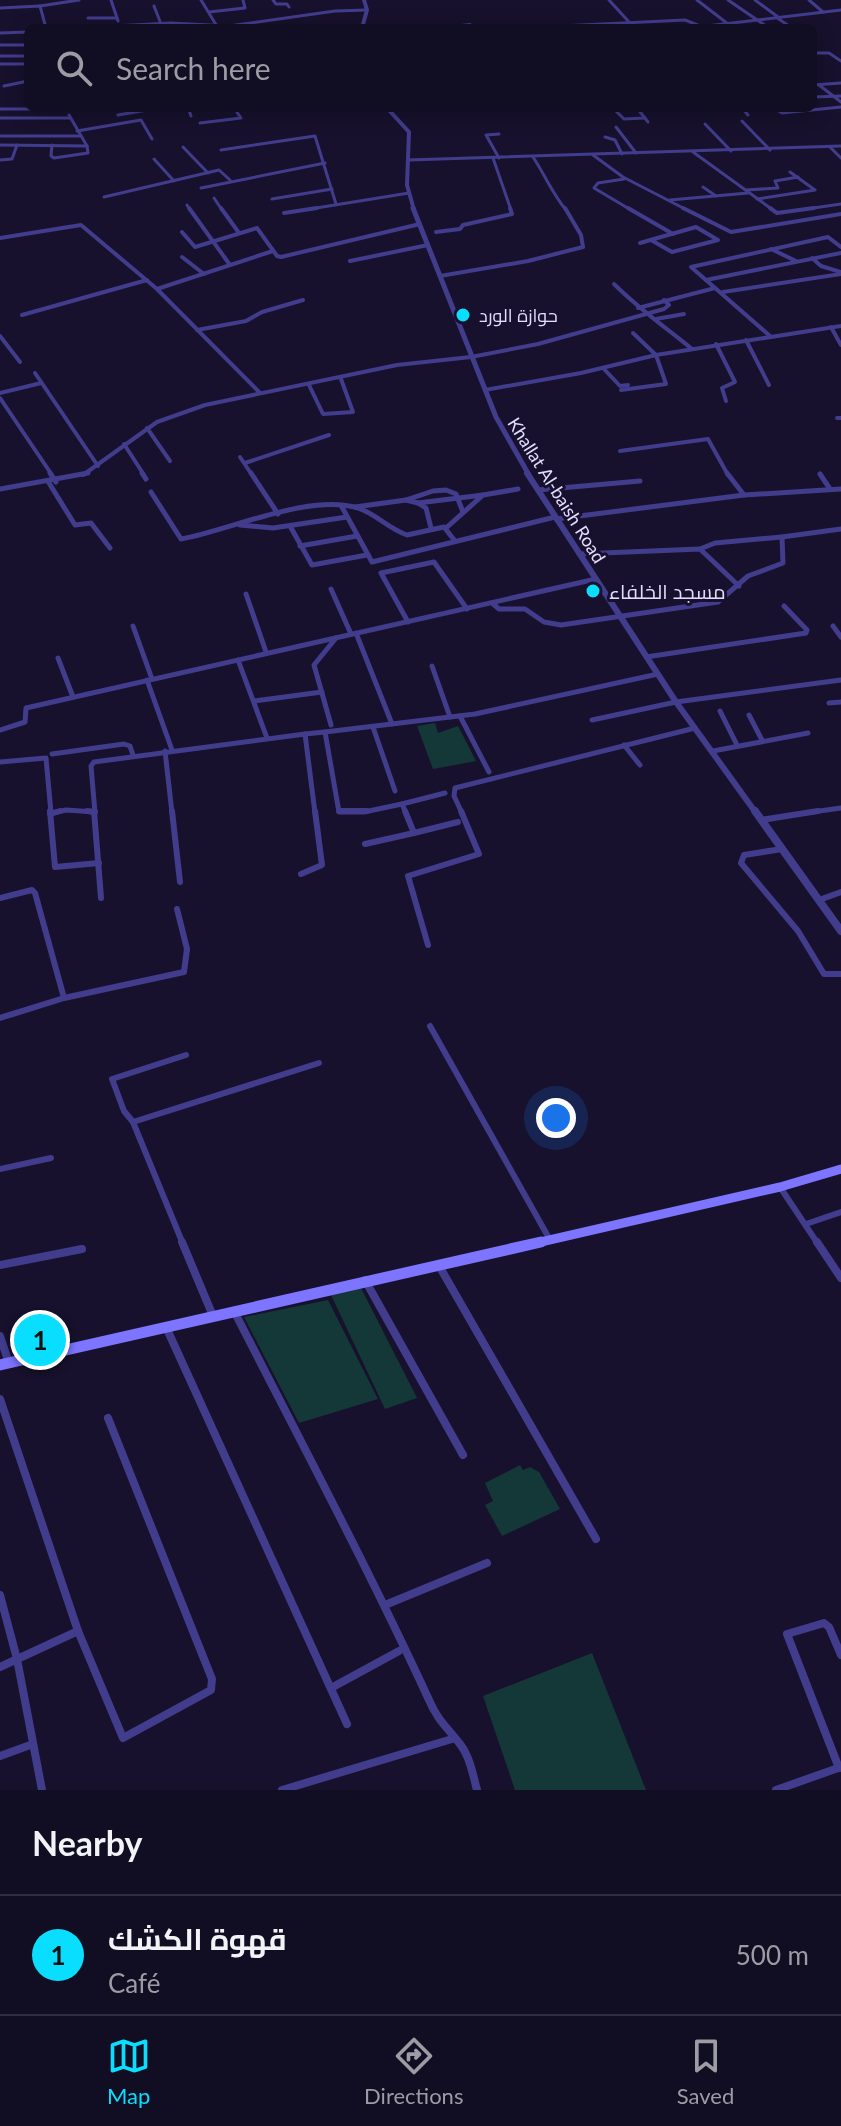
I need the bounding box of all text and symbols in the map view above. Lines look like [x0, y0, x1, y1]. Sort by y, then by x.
search box [24, 24, 817, 112]
icon: search [52, 46, 96, 90]
text: Search here [116, 50, 271, 86]
place label: حوازة الورد [479, 304, 558, 327]
marker: حوازة الورد [454, 306, 472, 324]
street label: Khallat Al-baish Road [503, 413, 611, 567]
place label: مسجد الخلفاء [609, 579, 726, 603]
marker: مسجد الخلفاء [584, 582, 602, 600]
your location [536, 1098, 576, 1138]
pin: 1 [14, 1310, 66, 1370]
text: Nearby [32, 1822, 143, 1863]
text: قهوة الكشك [108, 1920, 287, 1956]
text: 1 [50, 1939, 66, 1971]
text: 500 m [736, 1939, 809, 1971]
text: Café [108, 1967, 161, 1999]
tab: Map [107, 2034, 151, 2109]
tab: Directions [364, 2034, 463, 2109]
tab: Saved [677, 2034, 734, 2109]

